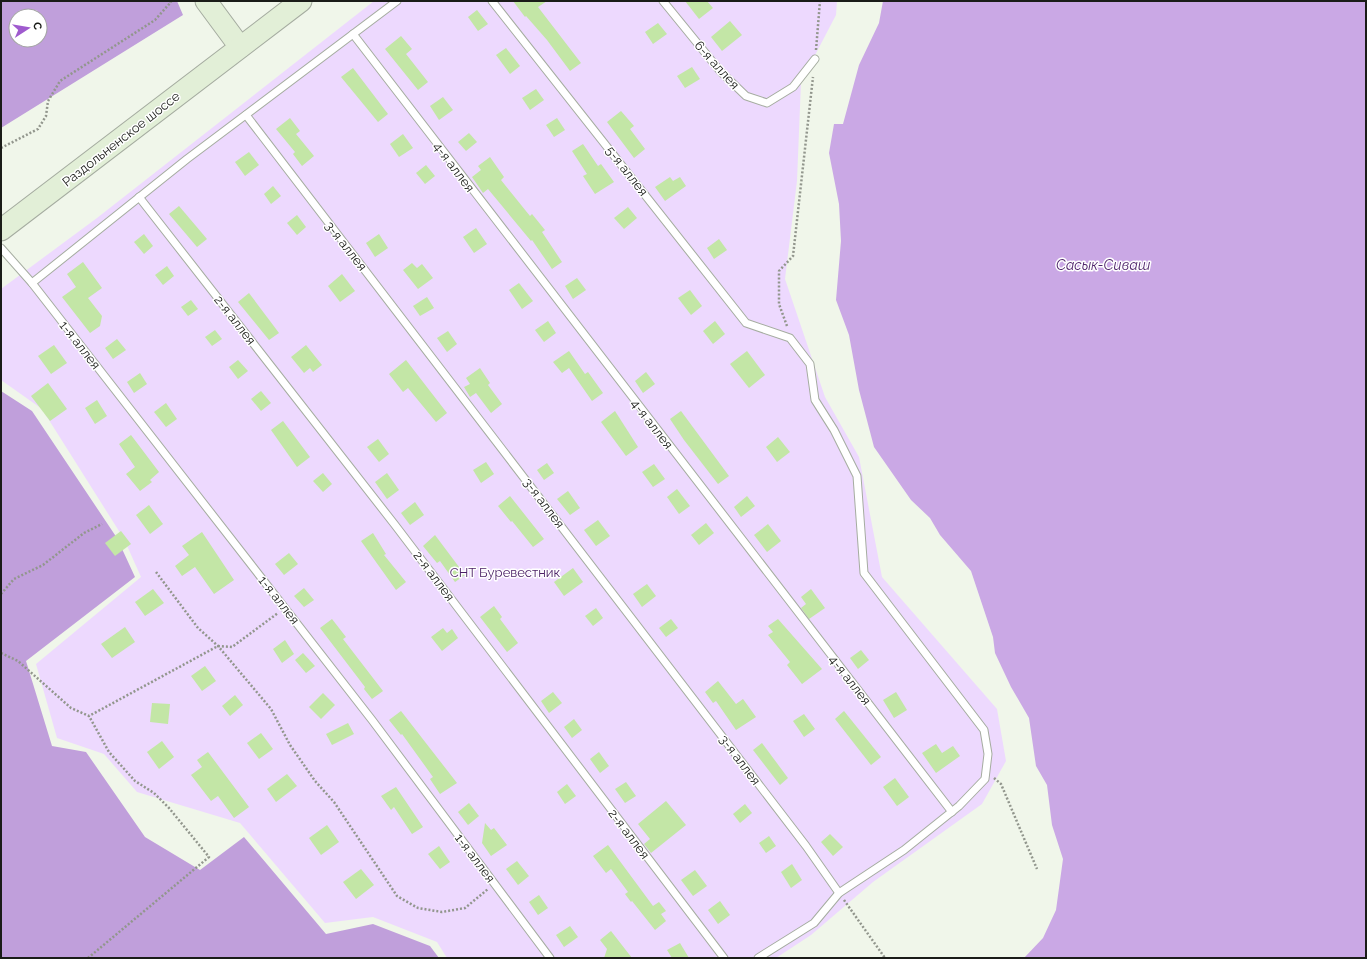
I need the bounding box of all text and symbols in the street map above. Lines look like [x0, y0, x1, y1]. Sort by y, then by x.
north arrow [8, 8, 48, 48]
text: С [30, 21, 45, 32]
street label: 6-я аллея [691, 38, 743, 92]
street label: Раздольненское шоссе [59, 88, 183, 190]
street label: 4-я аллея [430, 139, 478, 195]
street label: 5-я аллея [603, 143, 651, 199]
street label: 3-я аллея [322, 218, 370, 274]
water label: Сасык-Сиваш [1056, 257, 1151, 273]
street label: 2-я аллея [211, 292, 259, 348]
street label: 1-я аллея [56, 318, 104, 372]
street label: 4-я аллея [628, 396, 676, 452]
street label: 3-я аллея [520, 475, 568, 531]
street label: 2-я аллея [410, 548, 458, 604]
park label: СНТ Буревестник [450, 565, 561, 580]
street label: 1-я аллея [255, 573, 303, 627]
street label: 4-я аллея [826, 652, 874, 708]
street label: 3-я аллея [716, 732, 764, 788]
street label: 2-я аллея [605, 806, 653, 862]
street label: 1-я аллея [452, 831, 498, 885]

